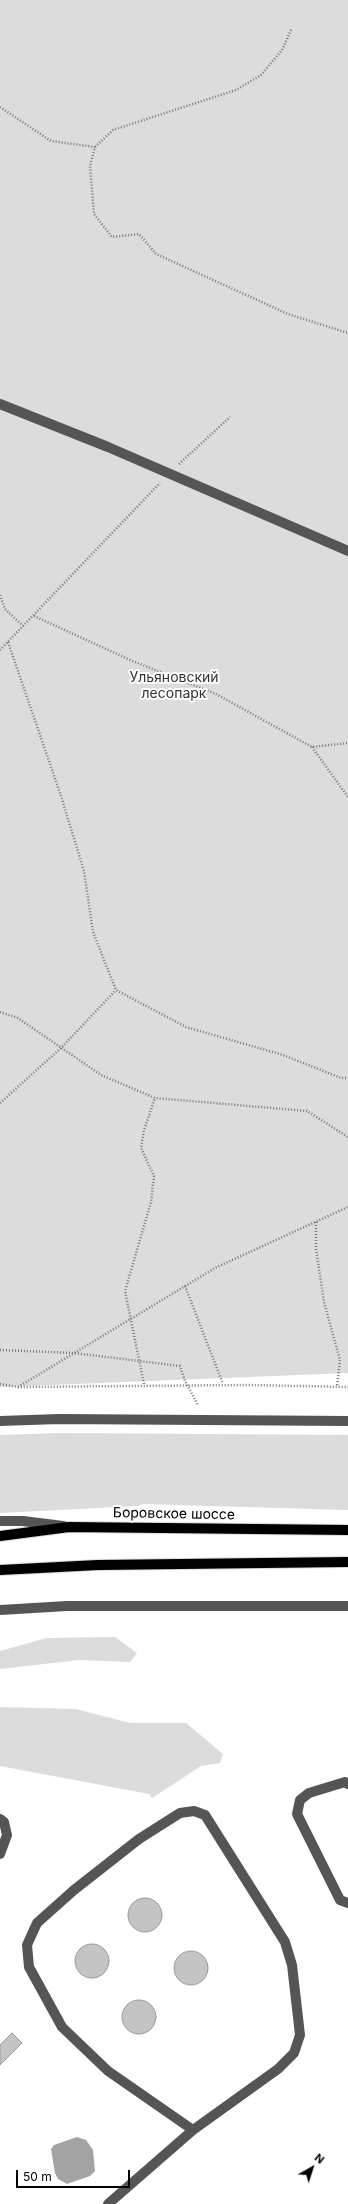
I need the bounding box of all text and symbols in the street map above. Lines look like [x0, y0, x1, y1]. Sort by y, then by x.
park label: Ульяновский лесопарк [129, 670, 219, 702]
street label: Боровское шоссе [113, 1505, 235, 1523]
north arrow [292, 2148, 332, 2188]
text: N [312, 2151, 327, 2167]
scale bar [18, 2162, 132, 2188]
text: 50 m [23, 2169, 52, 2184]

